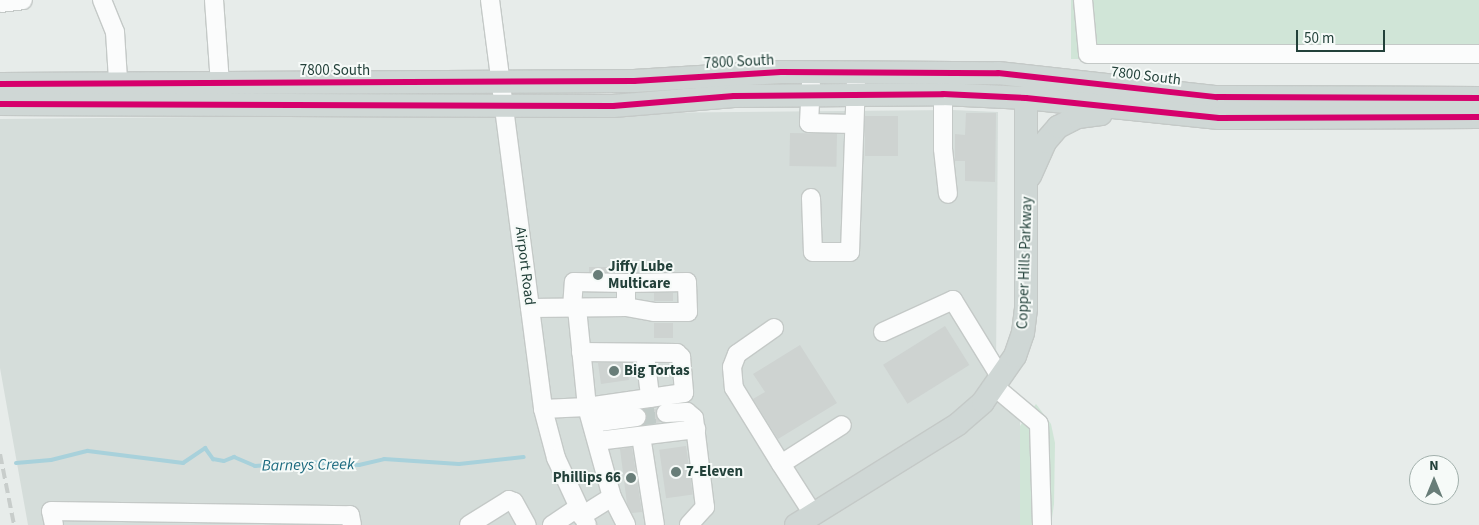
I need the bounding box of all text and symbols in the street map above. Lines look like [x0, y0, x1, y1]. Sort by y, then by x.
scale bar [1299, 20, 1388, 52]
text: 50 m [1304, 28, 1334, 49]
street label: 7800 South [703, 51, 775, 73]
street label: 7800 South [300, 62, 370, 80]
street label: 7800 South [1110, 63, 1182, 89]
street label: Copper Hills Parkway [1014, 196, 1036, 330]
street label: Airport Road [511, 226, 539, 306]
place label: Jiffy Lube Multicare [608, 257, 673, 292]
marker: Jiffy Lube Multicare [592, 269, 604, 281]
place label: Big Tortas [624, 362, 690, 380]
marker: Big Tortas [608, 365, 620, 377]
water label: Barneys Creek [261, 455, 355, 475]
north arrow [1409, 455, 1459, 505]
text: N [1429, 456, 1439, 476]
place label: 7-Eleven [686, 463, 743, 481]
marker: 7-Eleven [670, 466, 682, 478]
place label: Phillips 66 [553, 469, 621, 487]
marker: Phillips 66 [625, 472, 637, 484]

